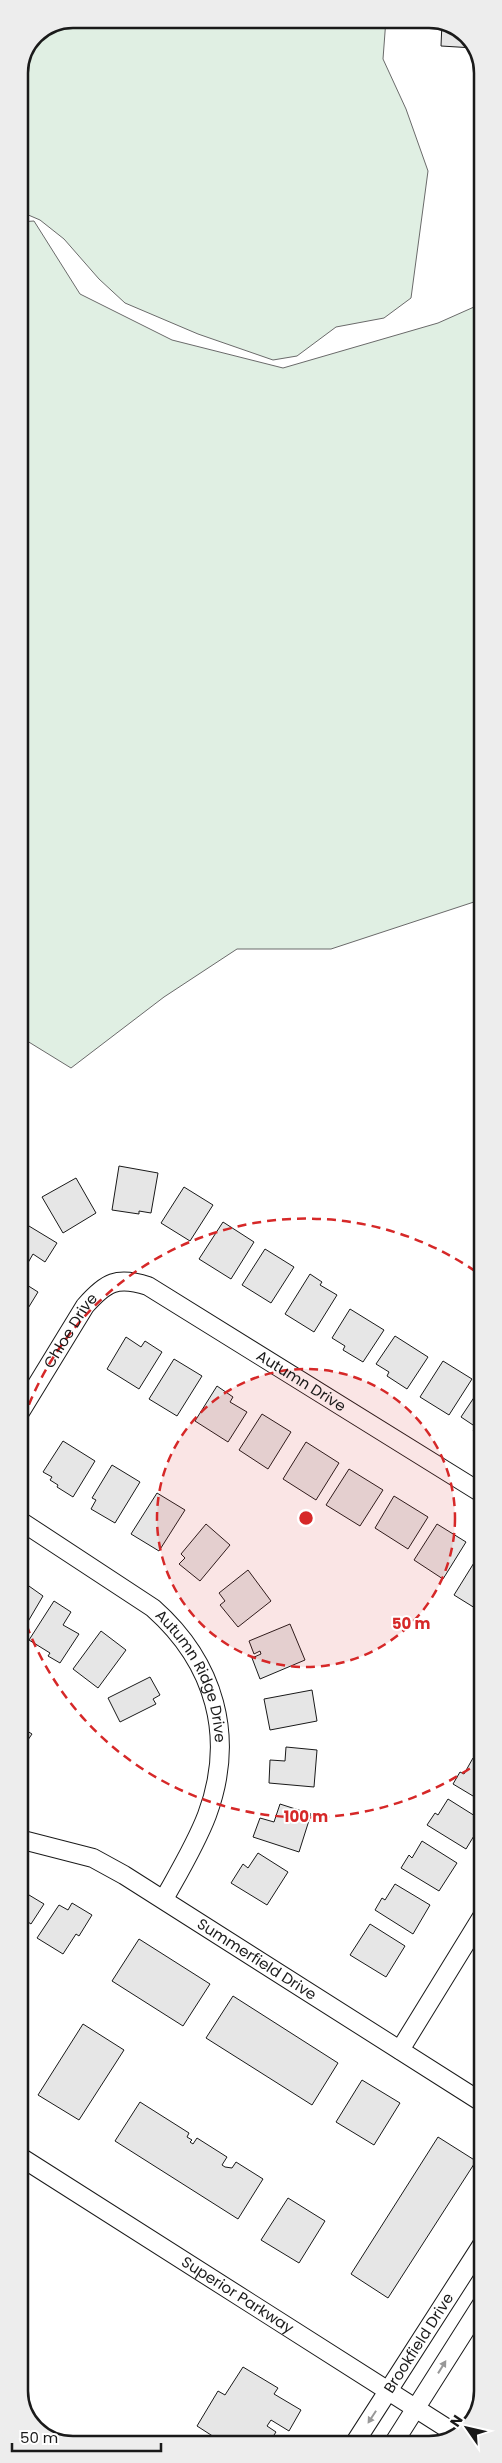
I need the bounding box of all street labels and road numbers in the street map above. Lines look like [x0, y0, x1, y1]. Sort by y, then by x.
street label: Chloe Drive [38, 1288, 102, 1372]
street label: Autumn Drive [253, 1345, 350, 1416]
street label: Autumn Ridge Drive [151, 1605, 231, 1743]
street label: Summerfield Drive [193, 1913, 321, 2005]
street label: Superior Parkway [178, 2251, 299, 2339]
street label: Brookfield Drive [378, 2289, 458, 2397]

